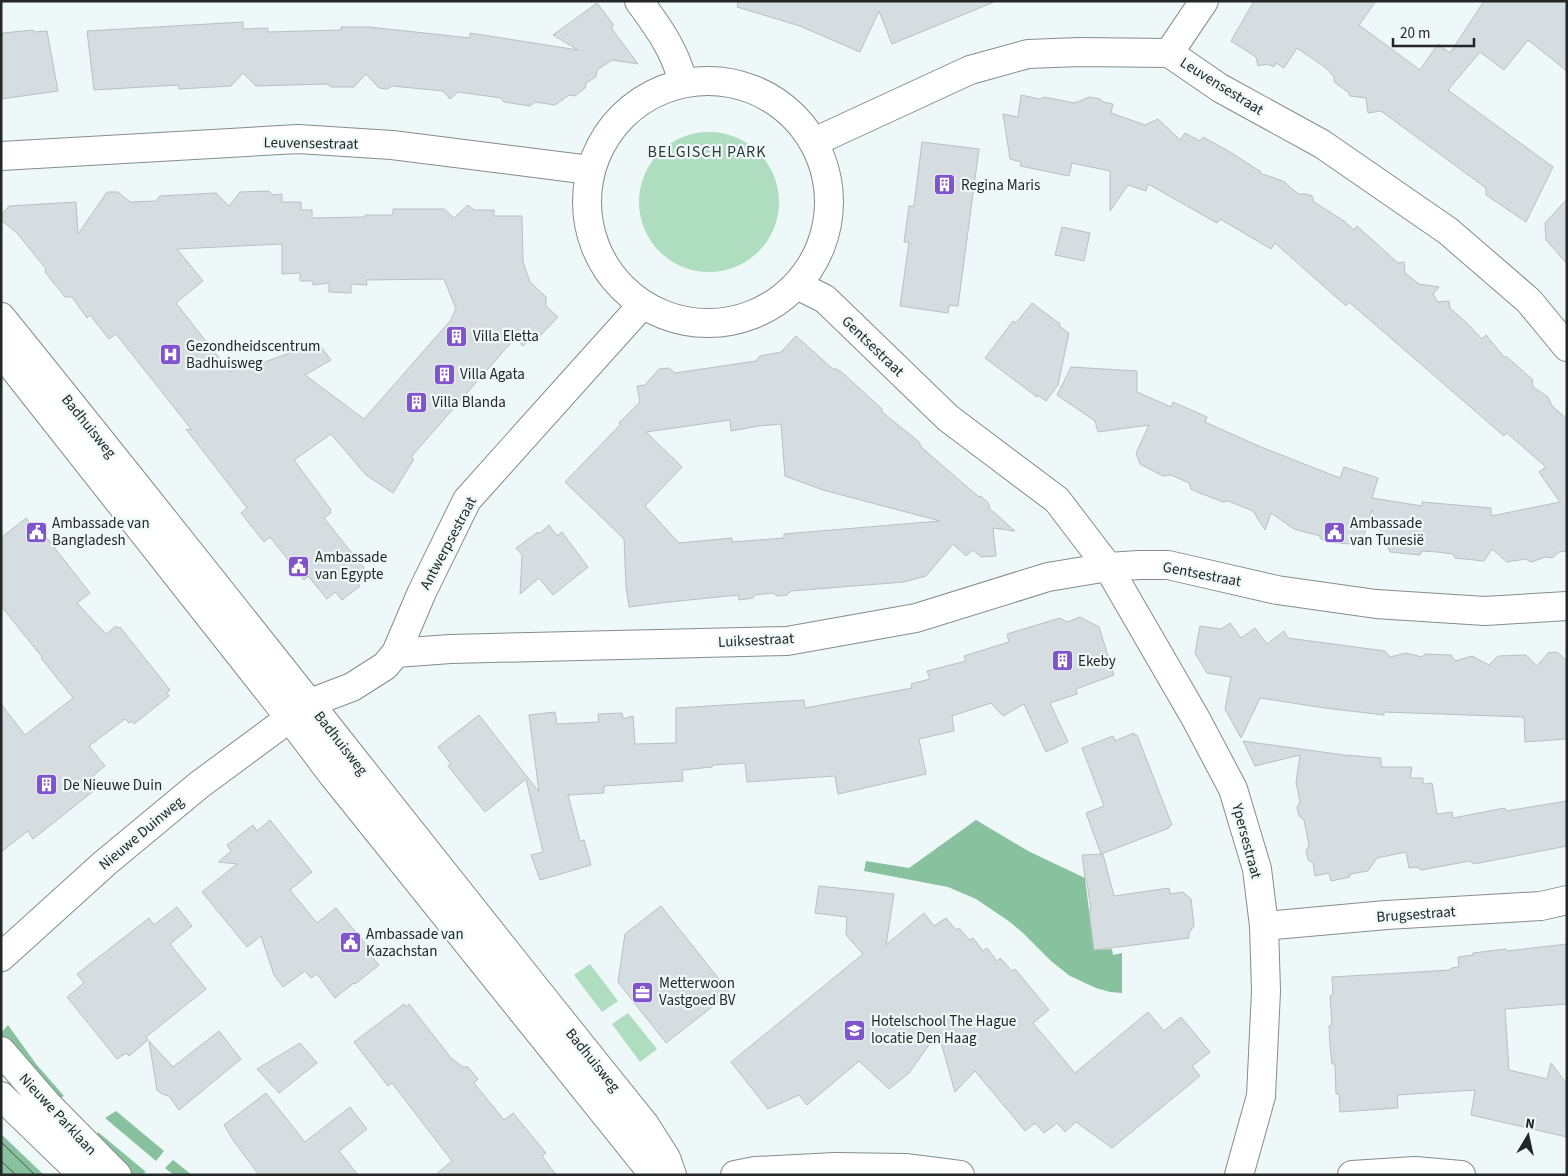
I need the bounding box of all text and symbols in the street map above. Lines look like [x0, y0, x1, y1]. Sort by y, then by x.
scale bar [1393, 15, 1474, 47]
text: 20 m [1400, 23, 1430, 44]
street label: Leuvensestraat [1176, 52, 1268, 120]
street label: Leuvensestraat [263, 132, 359, 155]
district label: BELGISCH PARK [648, 141, 766, 163]
building icon: Regina Maris [933, 173, 957, 197]
place label: Regina Maris [961, 175, 1040, 196]
street label: Gentsestraat [837, 311, 909, 382]
building icon: Villa Eletta [445, 324, 469, 348]
place label: Villa Eletta [473, 326, 539, 347]
place label: Gezondheidscentrum Badhuisweg [186, 336, 321, 374]
hospital icon: Gezondheidscentrum Badhuisweg [158, 343, 182, 367]
building icon: Villa Agata [432, 362, 456, 386]
place label: Villa Agata [460, 364, 525, 385]
street label: Badhuisweg [56, 390, 121, 463]
building icon: Villa Blanda [404, 390, 428, 414]
place label: Villa Blanda [432, 392, 506, 413]
street label: Antwerpsestraat [415, 493, 482, 594]
place label: Ambassade van Bangladesh [52, 513, 150, 551]
place label: Ambassade van Tunesië [1350, 513, 1424, 551]
public building icon: Ambassade van Bangladesh [24, 520, 48, 544]
public building icon: Ambassade van Tunesië [1322, 520, 1346, 544]
place label: Ambassade van Egypte [315, 547, 387, 585]
public building icon: Ambassade van Egypte [287, 554, 311, 578]
street label: Gentsestraat [1161, 557, 1243, 592]
street label: Luiksestraat [718, 628, 795, 653]
building icon: Ekeby [1050, 649, 1074, 673]
place label: Ekeby [1078, 651, 1116, 672]
street label: Badhuisweg [309, 707, 373, 780]
building icon: De Nieuwe Duin [35, 773, 59, 797]
place label: De Nieuwe Duin [63, 775, 162, 796]
street label: Nieuwe Duinweg [94, 791, 189, 875]
street label: Ypersestraat [1226, 800, 1267, 881]
street label: Brugsestraat [1376, 901, 1456, 928]
place label: Ambassade van Kazachstan [366, 924, 464, 962]
public building icon: Ambassade van Kazachstan [338, 931, 362, 955]
place label: Metterwoon Vastgoed BV [659, 973, 736, 1011]
office icon: Metterwoon Vastgoed BV [631, 980, 655, 1004]
place label: Hotelschool The Hague locatie Den Haag [871, 1011, 1016, 1049]
school or university icon: Hotelschool The Hague locatie Den Haag [843, 1018, 867, 1042]
street label: Badhuisweg [560, 1024, 625, 1097]
street label: Nieuwe Parklaan [14, 1069, 101, 1160]
north arrow [1503, 1111, 1553, 1161]
text: N [1524, 1114, 1536, 1135]

